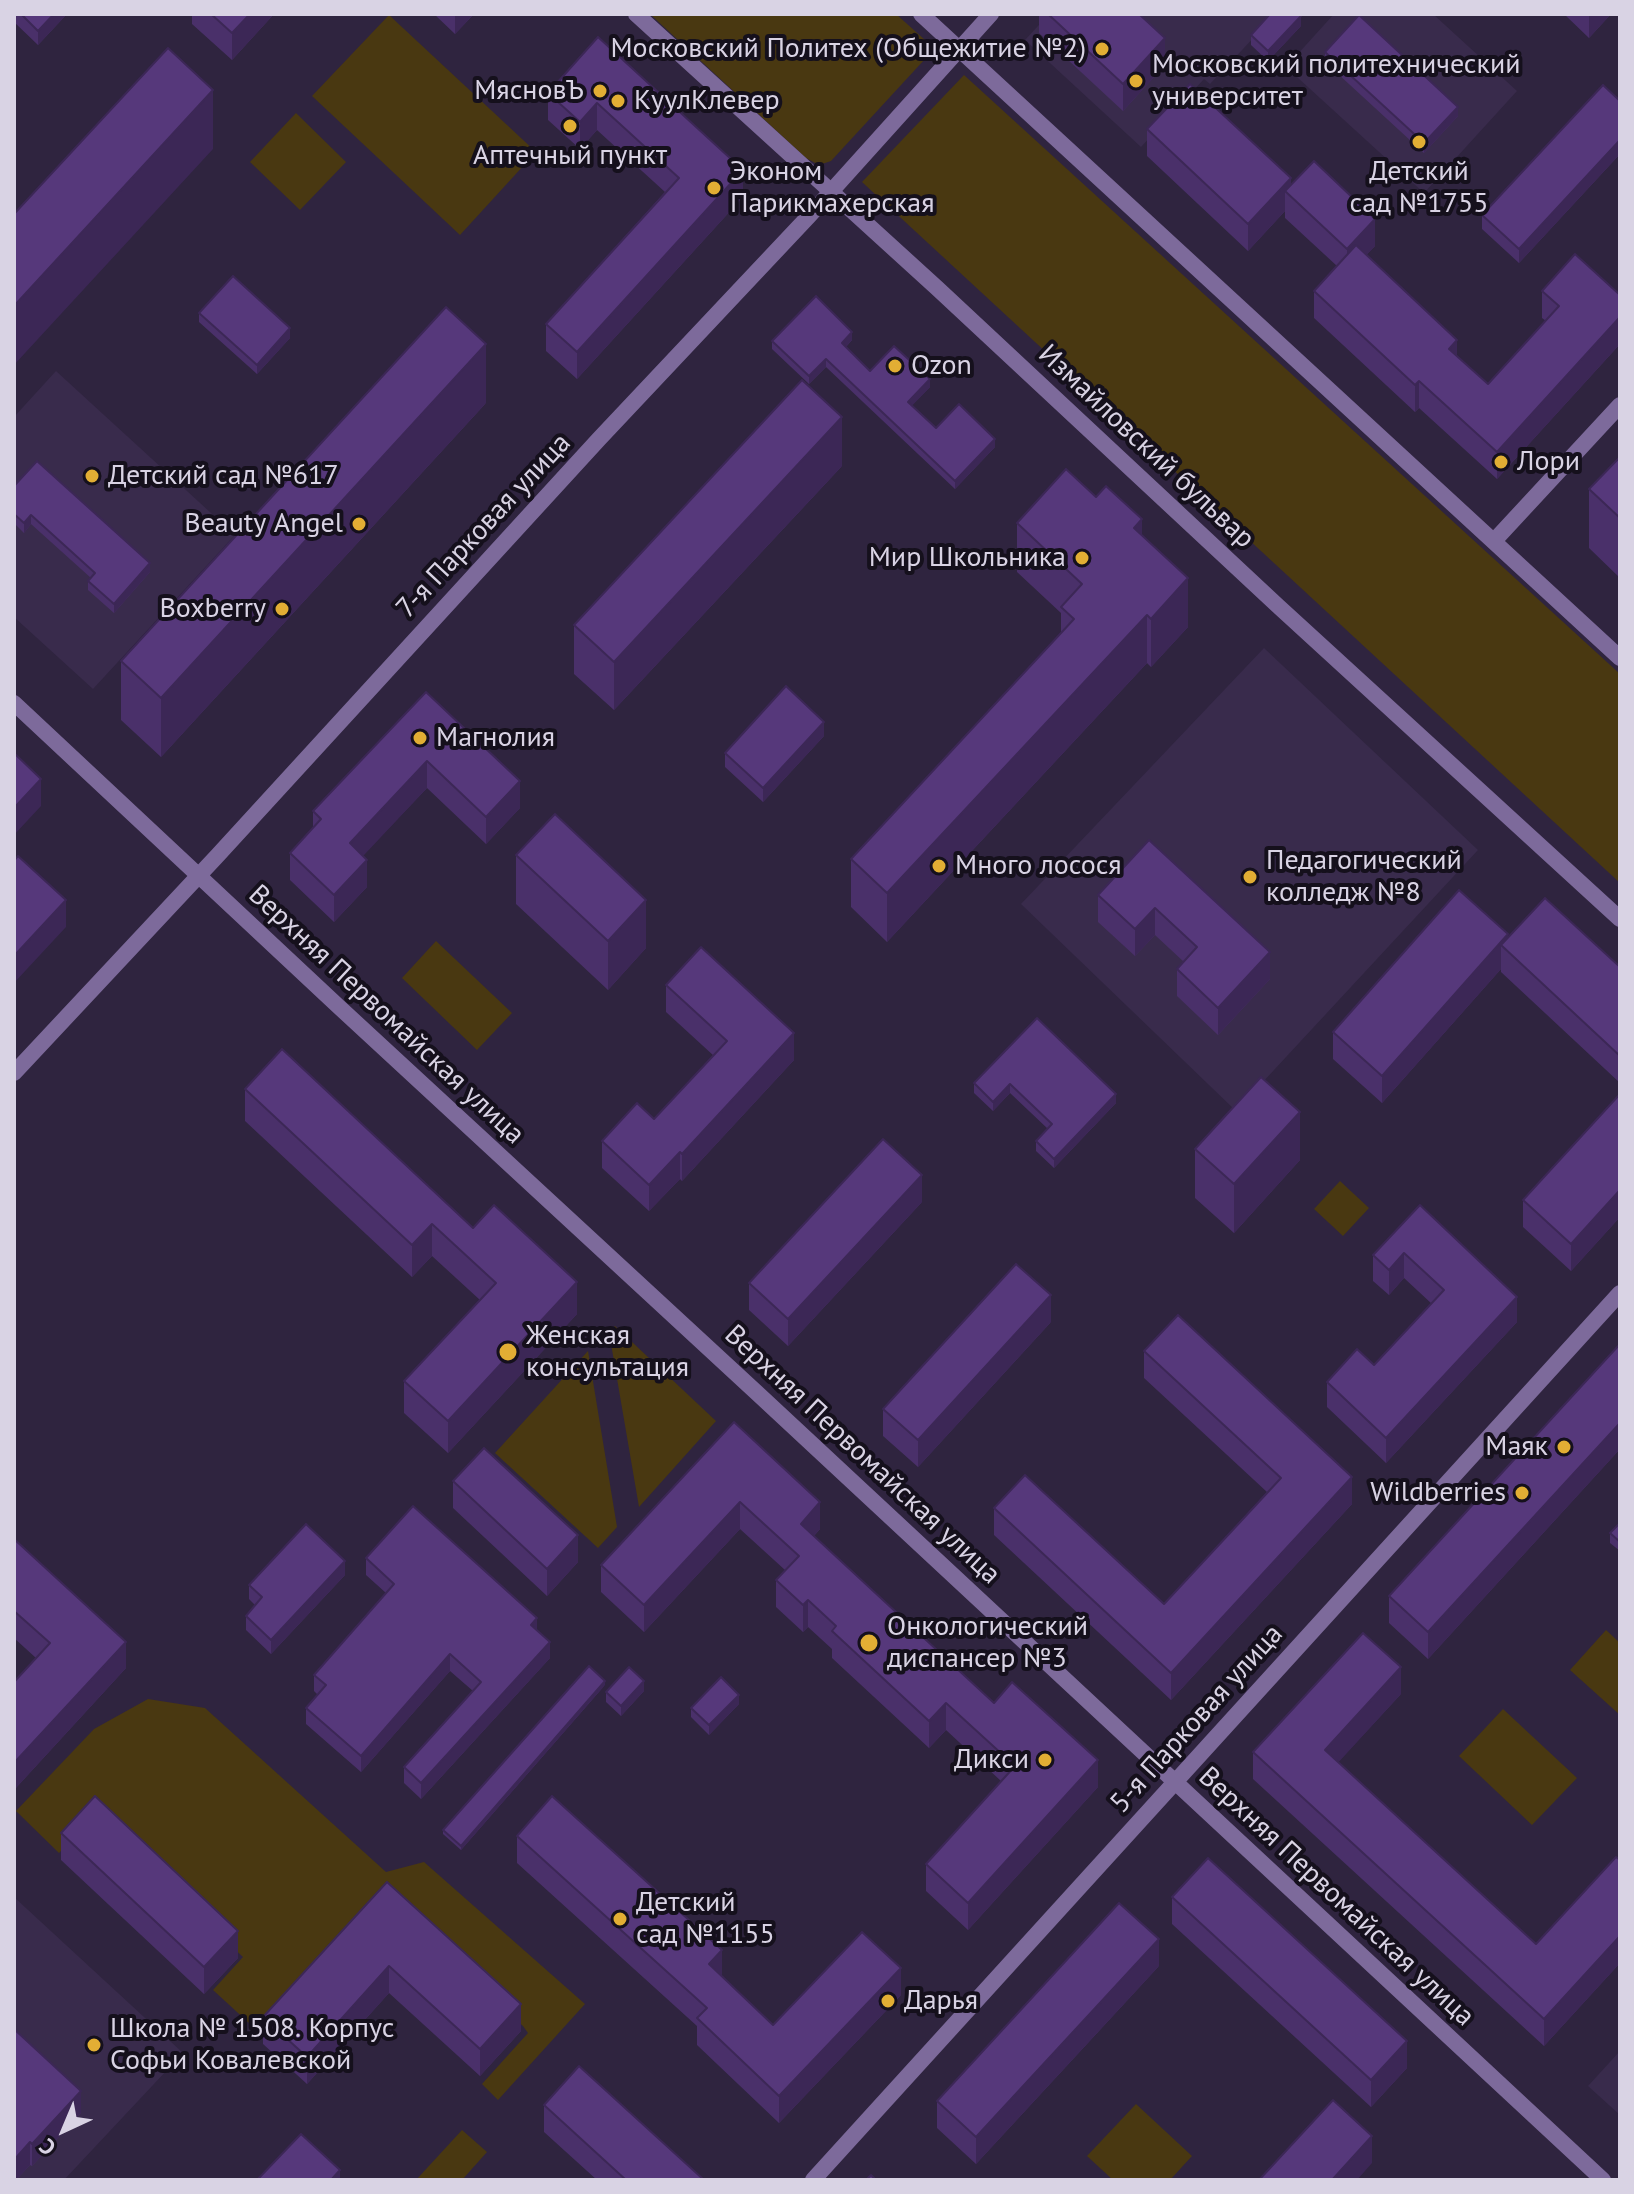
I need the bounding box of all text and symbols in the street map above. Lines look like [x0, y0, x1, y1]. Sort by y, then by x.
place label: Московский Политех (Общежитие №2) [610, 32, 1086, 66]
marker: Московский Политех (Общежитие №2) [1093, 40, 1111, 58]
place label: Московский политехнический университет [1152, 48, 1520, 114]
marker: Московский политехнический университет [1127, 72, 1145, 90]
place label: МясновЪ [474, 74, 584, 108]
marker: МясновЪ [591, 82, 609, 100]
place label: КуулКлевер [634, 84, 780, 118]
marker: КуулКлевер [609, 92, 627, 110]
marker: Аптечный пункт [561, 117, 579, 135]
marker: Детский сад №1755 [1410, 133, 1428, 151]
place label: Аптечный пункт [473, 139, 667, 173]
place label: Эконом Парикмахерская [730, 155, 934, 221]
place label: Детский сад №1755 [1350, 155, 1488, 221]
marker: Эконом Парикмахерская [705, 179, 723, 197]
street label: Измайловский бульвар [1031, 338, 1261, 556]
place label: Ozon [911, 349, 972, 383]
marker: Ozon [886, 357, 904, 375]
street label: 7-я Парковая улица [390, 427, 578, 625]
place label: Лори [1517, 445, 1580, 479]
marker: Лори [1492, 453, 1510, 471]
place label: Детский сад №617 [108, 459, 339, 493]
marker: Детский сад №617 [83, 467, 101, 485]
place label: Beauty Angel [184, 507, 343, 541]
marker: Beauty Angel [350, 515, 368, 533]
place label: Мир Школьника [869, 541, 1066, 575]
marker: Мир Школьника [1073, 549, 1091, 567]
place label: Boxberry [159, 592, 266, 626]
marker: Boxberry [273, 600, 291, 618]
place label: Магнолия [436, 721, 555, 755]
marker: Магнолия [411, 729, 429, 747]
place label: Педагогический колледж №8 [1266, 844, 1462, 910]
place label: Много лосося [955, 849, 1122, 883]
marker: Много лосося [930, 857, 948, 875]
marker: Педагогический колледж №8 [1241, 868, 1259, 886]
street label: Верхняя Первомайская улица [241, 878, 531, 1152]
street label: Верхняя Первомайская улица [717, 1318, 1007, 1592]
place label: Женская консультация [526, 1319, 689, 1385]
marker: Женская консультация [497, 1341, 519, 1363]
place label: Маяк [1485, 1430, 1548, 1464]
marker: Маяк [1555, 1438, 1573, 1456]
place label: Wildberries [1370, 1476, 1506, 1510]
marker: Wildberries [1513, 1484, 1531, 1502]
place label: Онкологический диспансер №3 [887, 1610, 1088, 1676]
street label: 5-я Парковая улица [1104, 1618, 1290, 1820]
marker: Онкологический диспансер №3 [858, 1632, 880, 1654]
place label: Дикси [954, 1743, 1029, 1777]
marker: Дикси [1036, 1751, 1054, 1769]
street label: Верхняя Первомайская улица [1191, 1760, 1481, 2034]
place label: Детский сад №1155 [636, 1886, 775, 1952]
marker: Детский сад №1155 [611, 1910, 629, 1928]
place label: Дарья [904, 1984, 978, 2018]
marker: Дарья [879, 1992, 897, 2010]
place label: Школа № 1508. Корпус Софьи Ковалевской [110, 2012, 394, 2078]
marker: Школа № 1508. Корпус Софьи Ковалевской [85, 2036, 103, 2054]
north arrow [24, 2090, 104, 2170]
text: С [33, 2133, 61, 2162]

